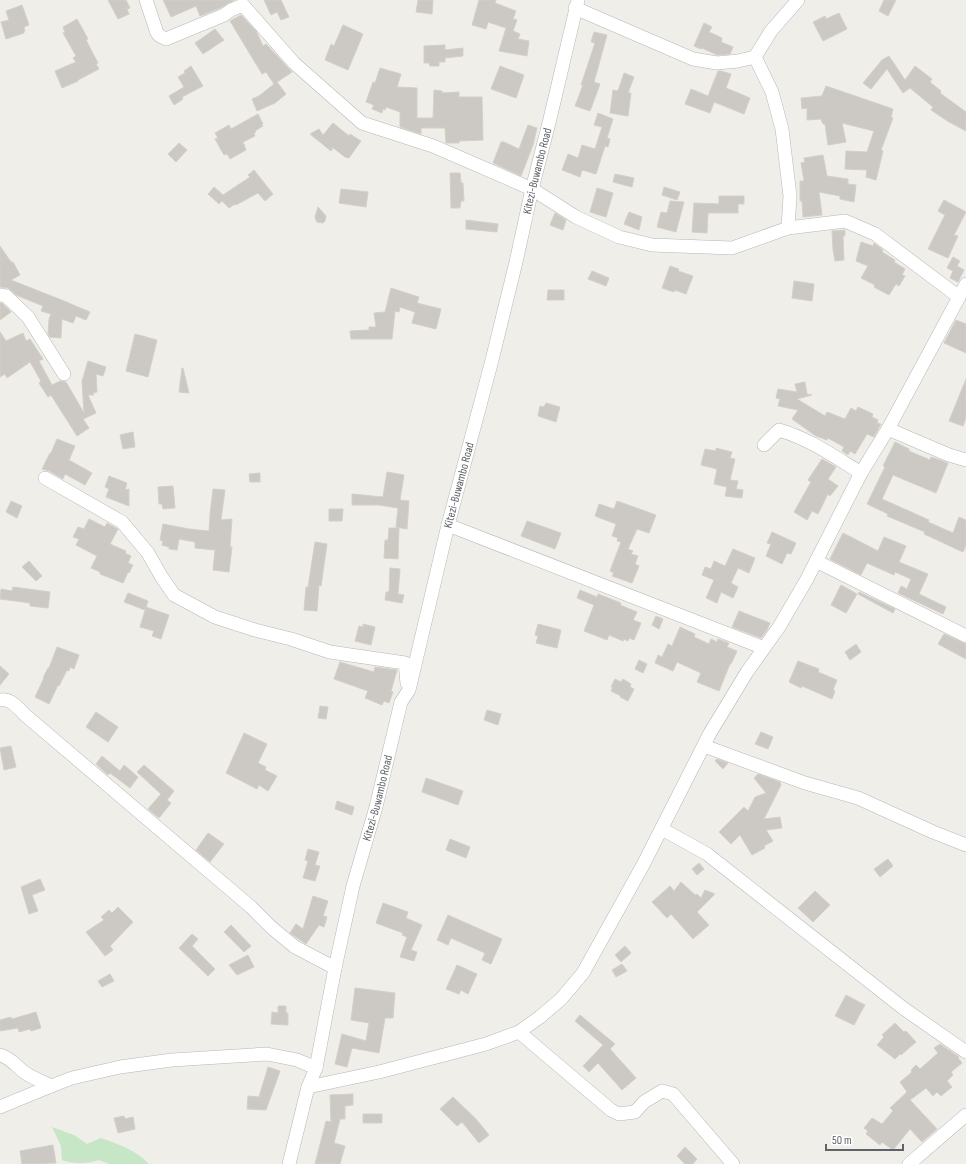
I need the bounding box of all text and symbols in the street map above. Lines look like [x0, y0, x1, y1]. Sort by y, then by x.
street label: Kitezi-Buwambo Road [519, 126, 555, 215]
street label: Kitezi-Buwambo Road [440, 441, 477, 530]
street label: Kitezi-Buwambo Road [359, 754, 396, 843]
scale bar [826, 1126, 903, 1152]
text: 50 m [832, 1133, 852, 1148]

